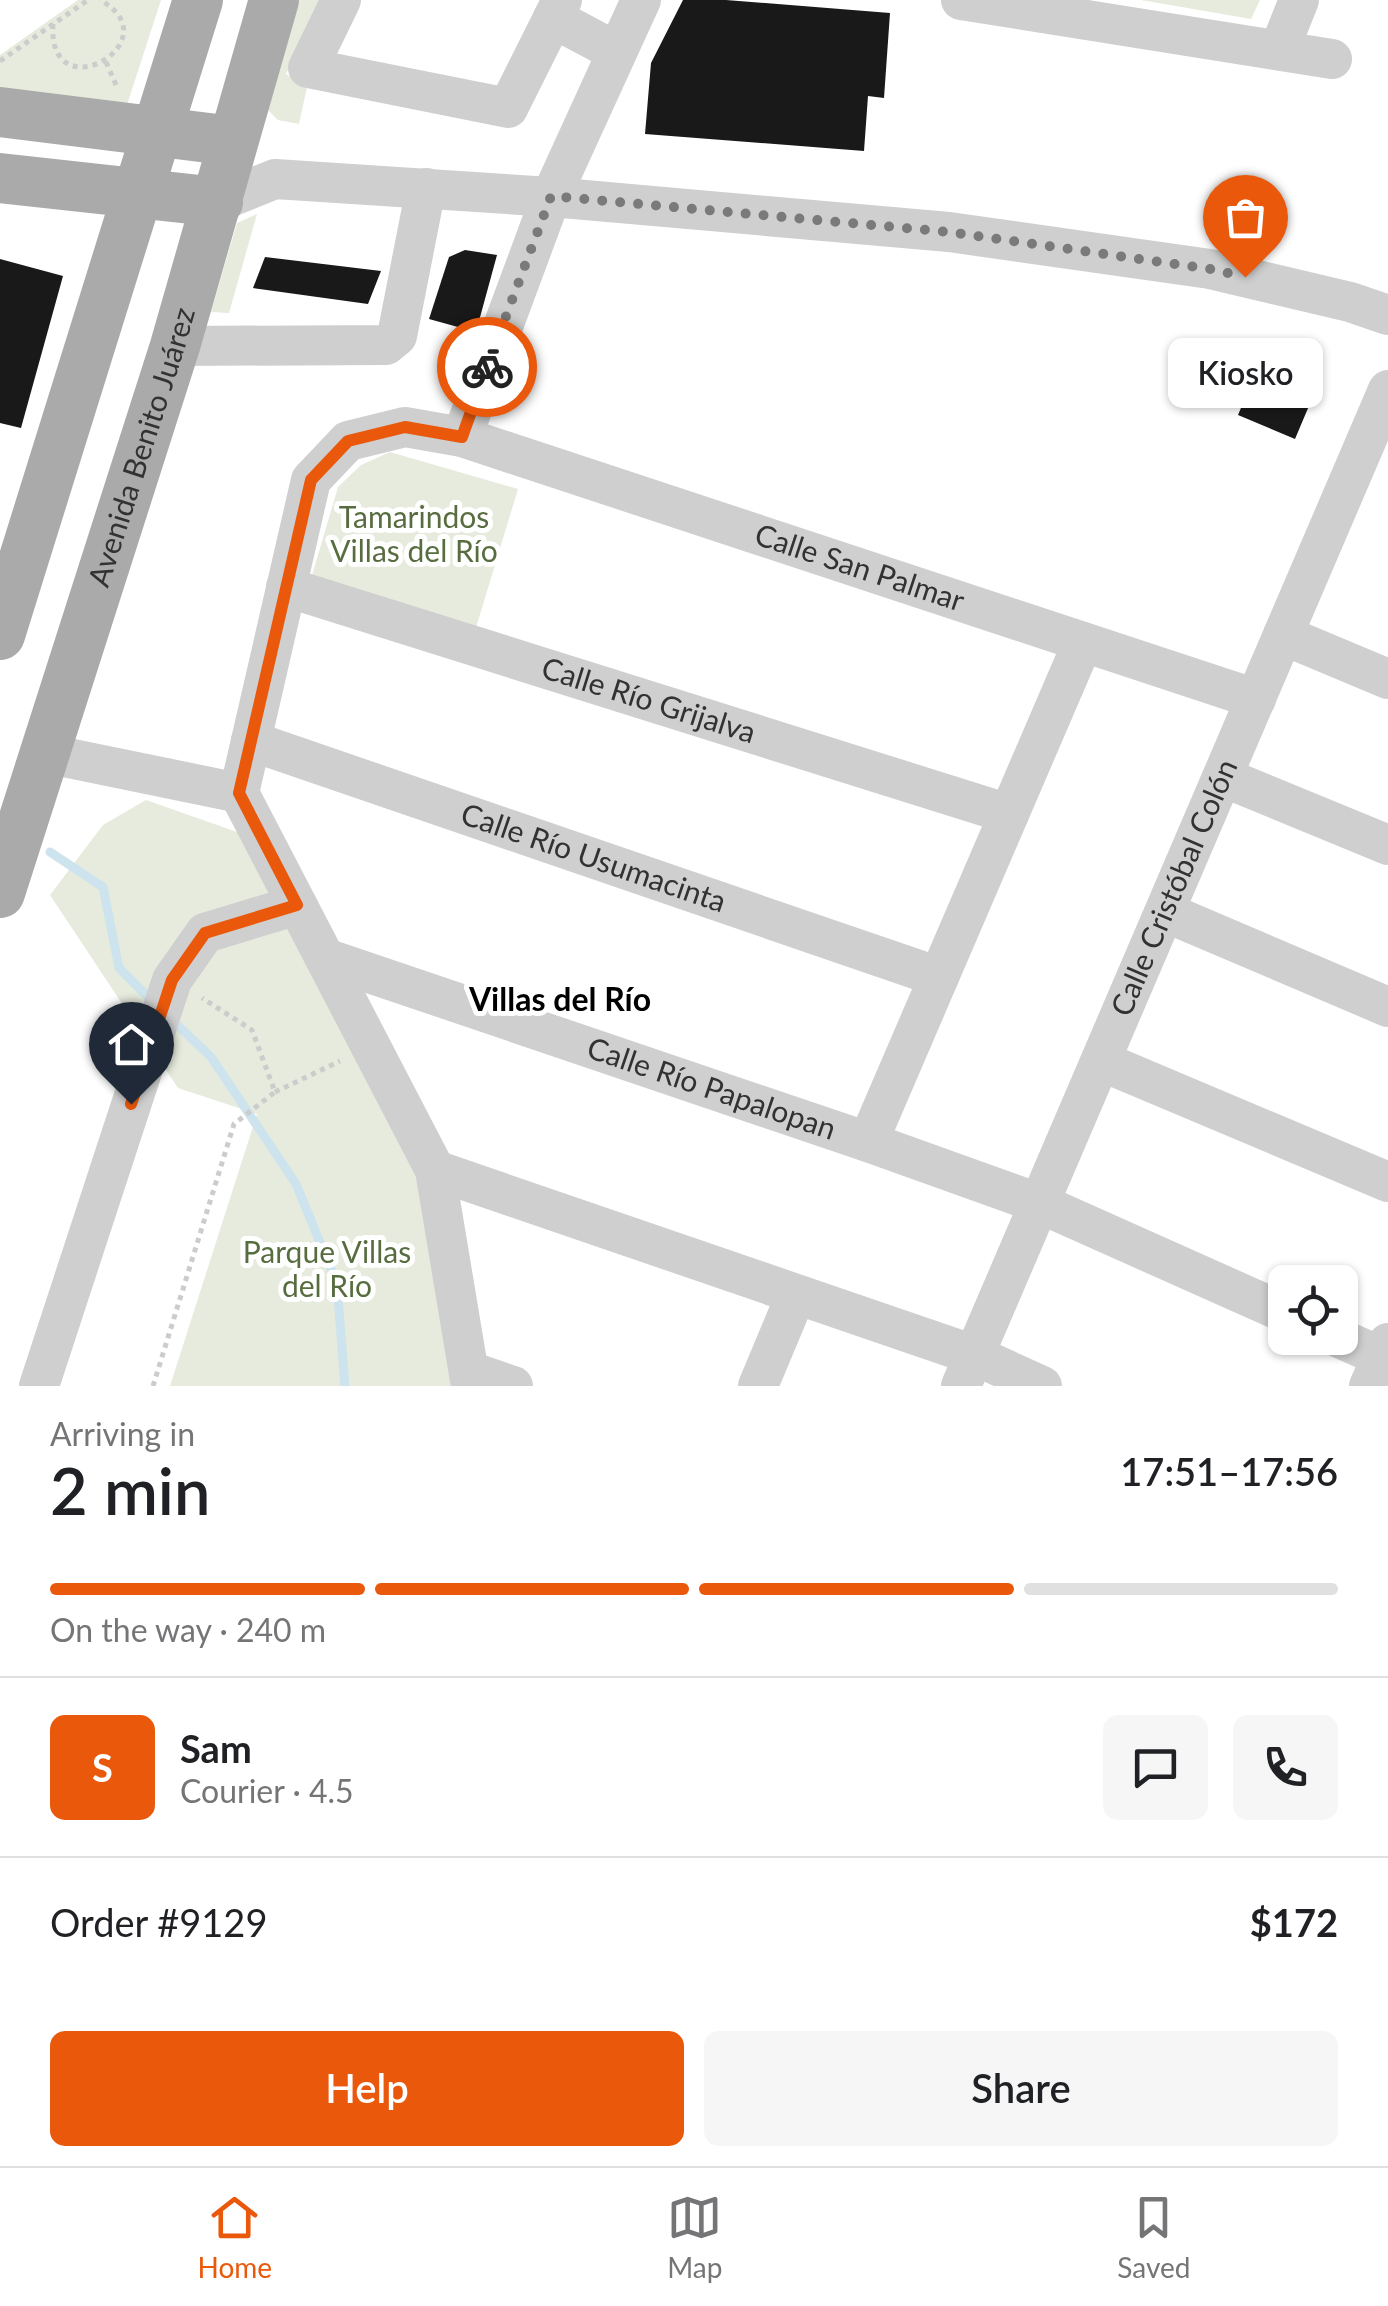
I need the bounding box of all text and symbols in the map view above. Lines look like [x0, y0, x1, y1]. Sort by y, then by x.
pin [1203, 175, 1288, 278]
icon: bag [1218, 190, 1273, 245]
street label: Avenida Benito Juárez [79, 303, 201, 590]
courier [437, 317, 537, 417]
callout: Kiosko [1168, 337, 1322, 407]
icon: bike [460, 340, 515, 395]
text: Kiosko [1198, 353, 1293, 392]
park label: Tamarindos Villas del Río [330, 498, 498, 568]
street label: Calle San Palmar [751, 515, 969, 618]
street label: Calle Río Grijalva [538, 648, 761, 749]
street label: Calle Cristóbal Colón [1102, 753, 1244, 1021]
street label: Calle Río Usumacinta [457, 794, 731, 919]
district label: Villas del Río [468, 979, 651, 1018]
pin [89, 1002, 174, 1105]
icon: home [104, 1017, 159, 1072]
street label: Calle Río Papalopan [583, 1028, 841, 1146]
park label: Parque Villas del Río [243, 1233, 411, 1303]
map controls [1268, 1265, 1358, 1355]
button: locate [1268, 1265, 1358, 1355]
text: Arriving in [50, 1414, 195, 1453]
text: 17:51–17:56 [1120, 1448, 1338, 1494]
text: 2 min [50, 1451, 210, 1529]
text: On the way · 240 m [50, 1610, 326, 1649]
button: chat [1103, 1715, 1208, 1820]
button: phone [1233, 1715, 1338, 1820]
text: Sam [180, 1725, 252, 1771]
text: S [92, 1744, 113, 1790]
text: Courier · 4.5 [180, 1771, 354, 1810]
text: Order #9129 [50, 1899, 267, 1945]
text: $172 [1250, 1899, 1338, 1945]
button: Help [50, 2031, 684, 2146]
button: Share [704, 2031, 1338, 2146]
tab: Home [198, 2190, 272, 2284]
tab: Map [667, 2190, 722, 2284]
tab: Saved [1117, 2190, 1190, 2284]

